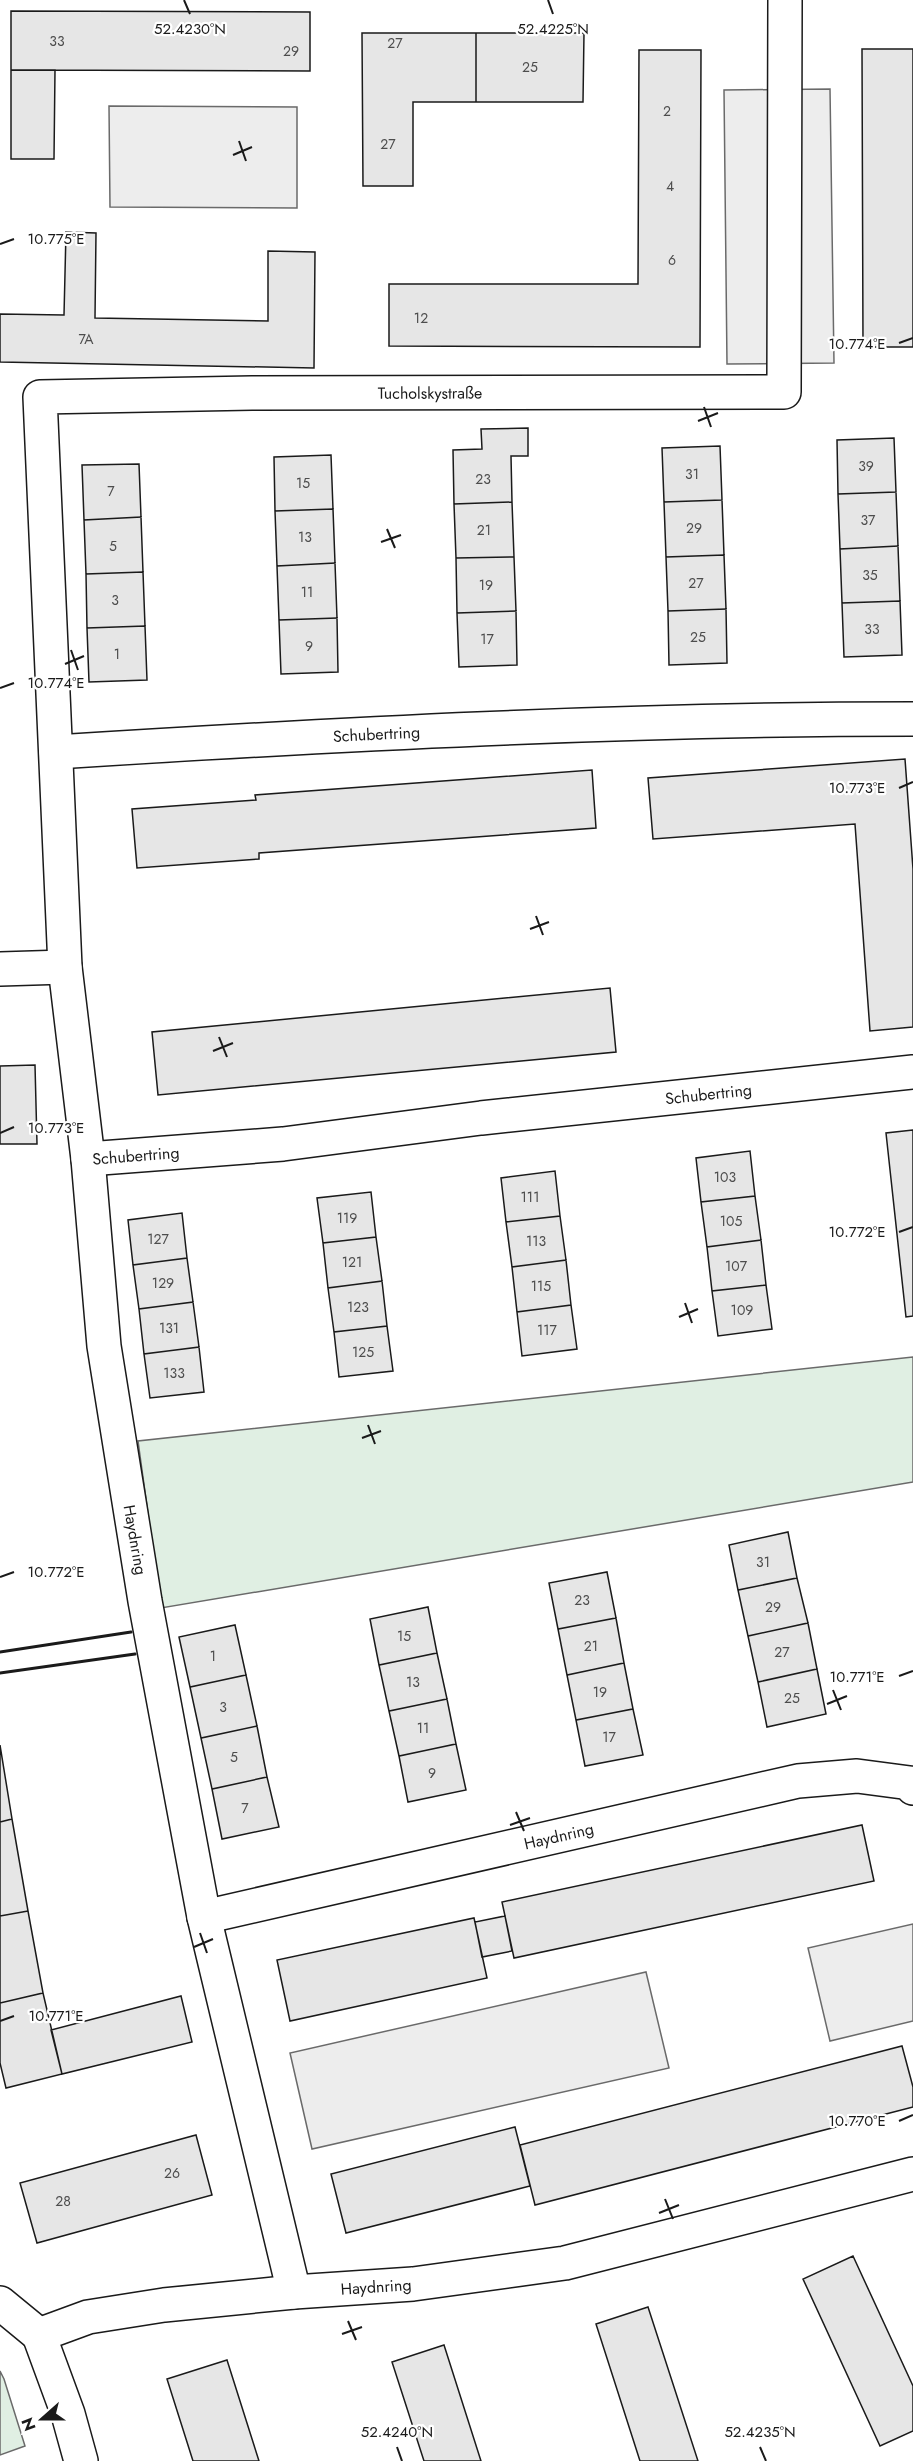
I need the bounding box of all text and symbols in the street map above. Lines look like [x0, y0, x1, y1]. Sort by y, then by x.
text: 52.4230°N [154, 18, 226, 40]
text: 52.4225°N [517, 18, 589, 40]
house number: 33 [49, 31, 65, 51]
house number: 27 [387, 33, 403, 53]
house number: 29 [283, 41, 299, 61]
house number: 25 [522, 57, 538, 77]
house number: 2 [663, 101, 671, 121]
house number: 27 [380, 134, 396, 154]
house number: 4 [666, 176, 674, 196]
text: 10.775°E [28, 228, 84, 250]
house number: 6 [668, 250, 676, 270]
house number: 12 [414, 308, 428, 328]
house number: 7A [78, 329, 94, 349]
text: 10.774°E [828, 333, 886, 355]
street label: Tucholskystraße [378, 381, 482, 404]
house number: 39 [858, 456, 874, 476]
house number: 31 [685, 464, 699, 484]
house number: 23 [475, 469, 491, 489]
house number: 15 [296, 473, 310, 493]
house number: 7 [107, 481, 115, 501]
house number: 37 [861, 510, 876, 530]
house number: 29 [686, 518, 702, 538]
house number: 21 [477, 520, 491, 540]
house number: 13 [298, 527, 312, 547]
house number: 5 [109, 536, 117, 556]
house number: 35 [862, 565, 878, 585]
house number: 27 [688, 573, 704, 593]
house number: 19 [479, 575, 493, 595]
house number: 11 [301, 582, 313, 602]
house number: 3 [111, 590, 119, 610]
house number: 33 [864, 619, 880, 639]
house number: 25 [690, 627, 706, 647]
house number: 17 [480, 629, 494, 649]
house number: 9 [305, 636, 313, 656]
house number: 1 [114, 644, 120, 664]
text: 10.774°E [27, 672, 85, 694]
street label: Schubertring [332, 720, 421, 747]
text: 10.773°E [829, 777, 885, 799]
street label: Schubertring [664, 1078, 753, 1110]
text: 10.773°E [28, 1117, 84, 1139]
street label: Schubertring [92, 1141, 180, 1170]
house number: 103 [714, 1167, 737, 1187]
house number: 111 [521, 1187, 539, 1207]
house number: 119 [337, 1208, 357, 1228]
house number: 105 [720, 1211, 742, 1231]
text: 10.772°E [829, 1221, 885, 1243]
house number: 127 [147, 1229, 169, 1249]
house number: 113 [526, 1231, 546, 1251]
house number: 121 [342, 1252, 362, 1272]
house number: 107 [725, 1256, 748, 1276]
house number: 129 [152, 1273, 174, 1293]
house number: 115 [531, 1276, 551, 1296]
house number: 123 [347, 1297, 369, 1317]
house number: 109 [731, 1300, 753, 1320]
house number: 131 [159, 1318, 179, 1338]
house number: 117 [537, 1320, 558, 1340]
house number: 125 [352, 1342, 374, 1362]
house number: 133 [163, 1363, 185, 1383]
street label: Haydnring [118, 1503, 152, 1577]
house number: 31 [756, 1552, 770, 1572]
text: 10.772°E [28, 1561, 84, 1583]
house number: 23 [574, 1590, 590, 1610]
house number: 29 [765, 1597, 781, 1617]
house number: 15 [397, 1626, 411, 1646]
house number: 21 [584, 1636, 598, 1656]
house number: 27 [774, 1642, 790, 1662]
house number: 1 [210, 1646, 216, 1666]
text: 10.771°E [829, 1666, 885, 1688]
house number: 13 [406, 1672, 420, 1692]
house number: 19 [593, 1682, 607, 1702]
house number: 25 [784, 1688, 800, 1708]
house number: 3 [219, 1697, 227, 1717]
house number: 11 [417, 1718, 429, 1738]
house number: 17 [602, 1727, 616, 1747]
house number: 5 [230, 1747, 238, 1767]
house number: 9 [428, 1763, 436, 1783]
house number: 7 [241, 1798, 249, 1818]
street label: Haydnring [522, 1817, 596, 1855]
text: 10.771°E [28, 2005, 84, 2027]
text: 10.770°E [828, 2110, 886, 2132]
house number: 26 [164, 2163, 180, 2183]
house number: 28 [55, 2191, 71, 2211]
street label: Haydnring [340, 2273, 412, 2300]
north arrow [12, 2389, 72, 2449]
text: N [15, 2414, 41, 2434]
text: 52.4240°N [361, 2421, 433, 2443]
text: 52.4235°N [724, 2421, 796, 2443]

